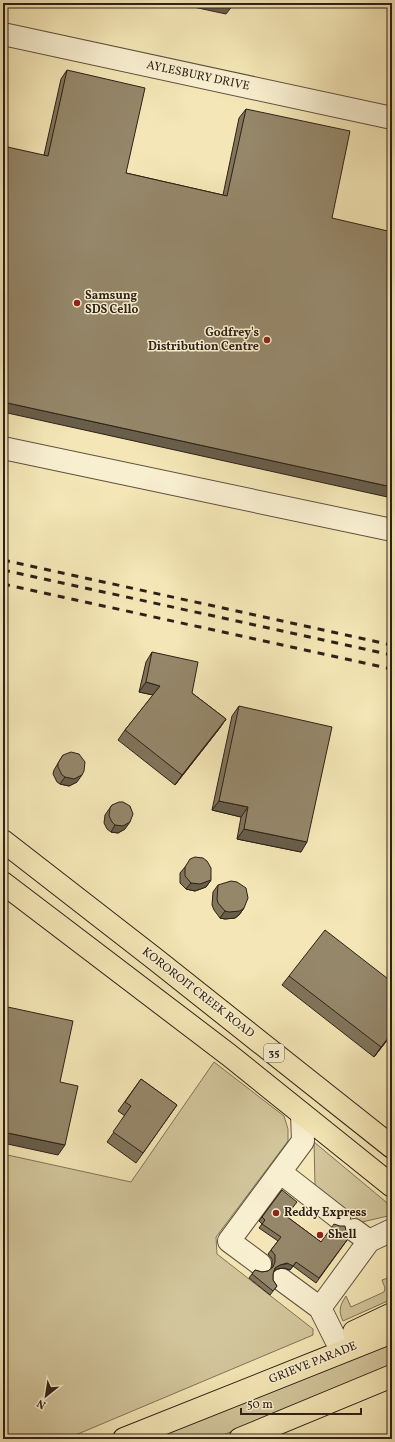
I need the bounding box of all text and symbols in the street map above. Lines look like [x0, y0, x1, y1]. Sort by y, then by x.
street label: AYLESBURY DRIVE [145, 57, 251, 95]
place label: Samsung SDS Cello [85, 288, 139, 318]
marker: Samsung SDS Cello [72, 298, 82, 308]
place label: Godfrey's Distribution Centre [148, 325, 259, 355]
marker: Godfrey's Distribution Centre [262, 335, 272, 345]
street label: KOROROIT CREEK ROAD [139, 944, 258, 1042]
road number: 35 [264, 1044, 284, 1062]
place label: Reddy Express [284, 1205, 367, 1221]
marker: Reddy Express [271, 1208, 281, 1218]
place label: Shell [328, 1227, 357, 1243]
marker: Shell [315, 1230, 325, 1240]
street label: GRIEVE PARADE [267, 1338, 359, 1388]
north arrow [26, 1376, 66, 1416]
scale bar [241, 1390, 361, 1416]
text: N [35, 1395, 49, 1412]
text: 50 m [247, 1397, 273, 1413]

